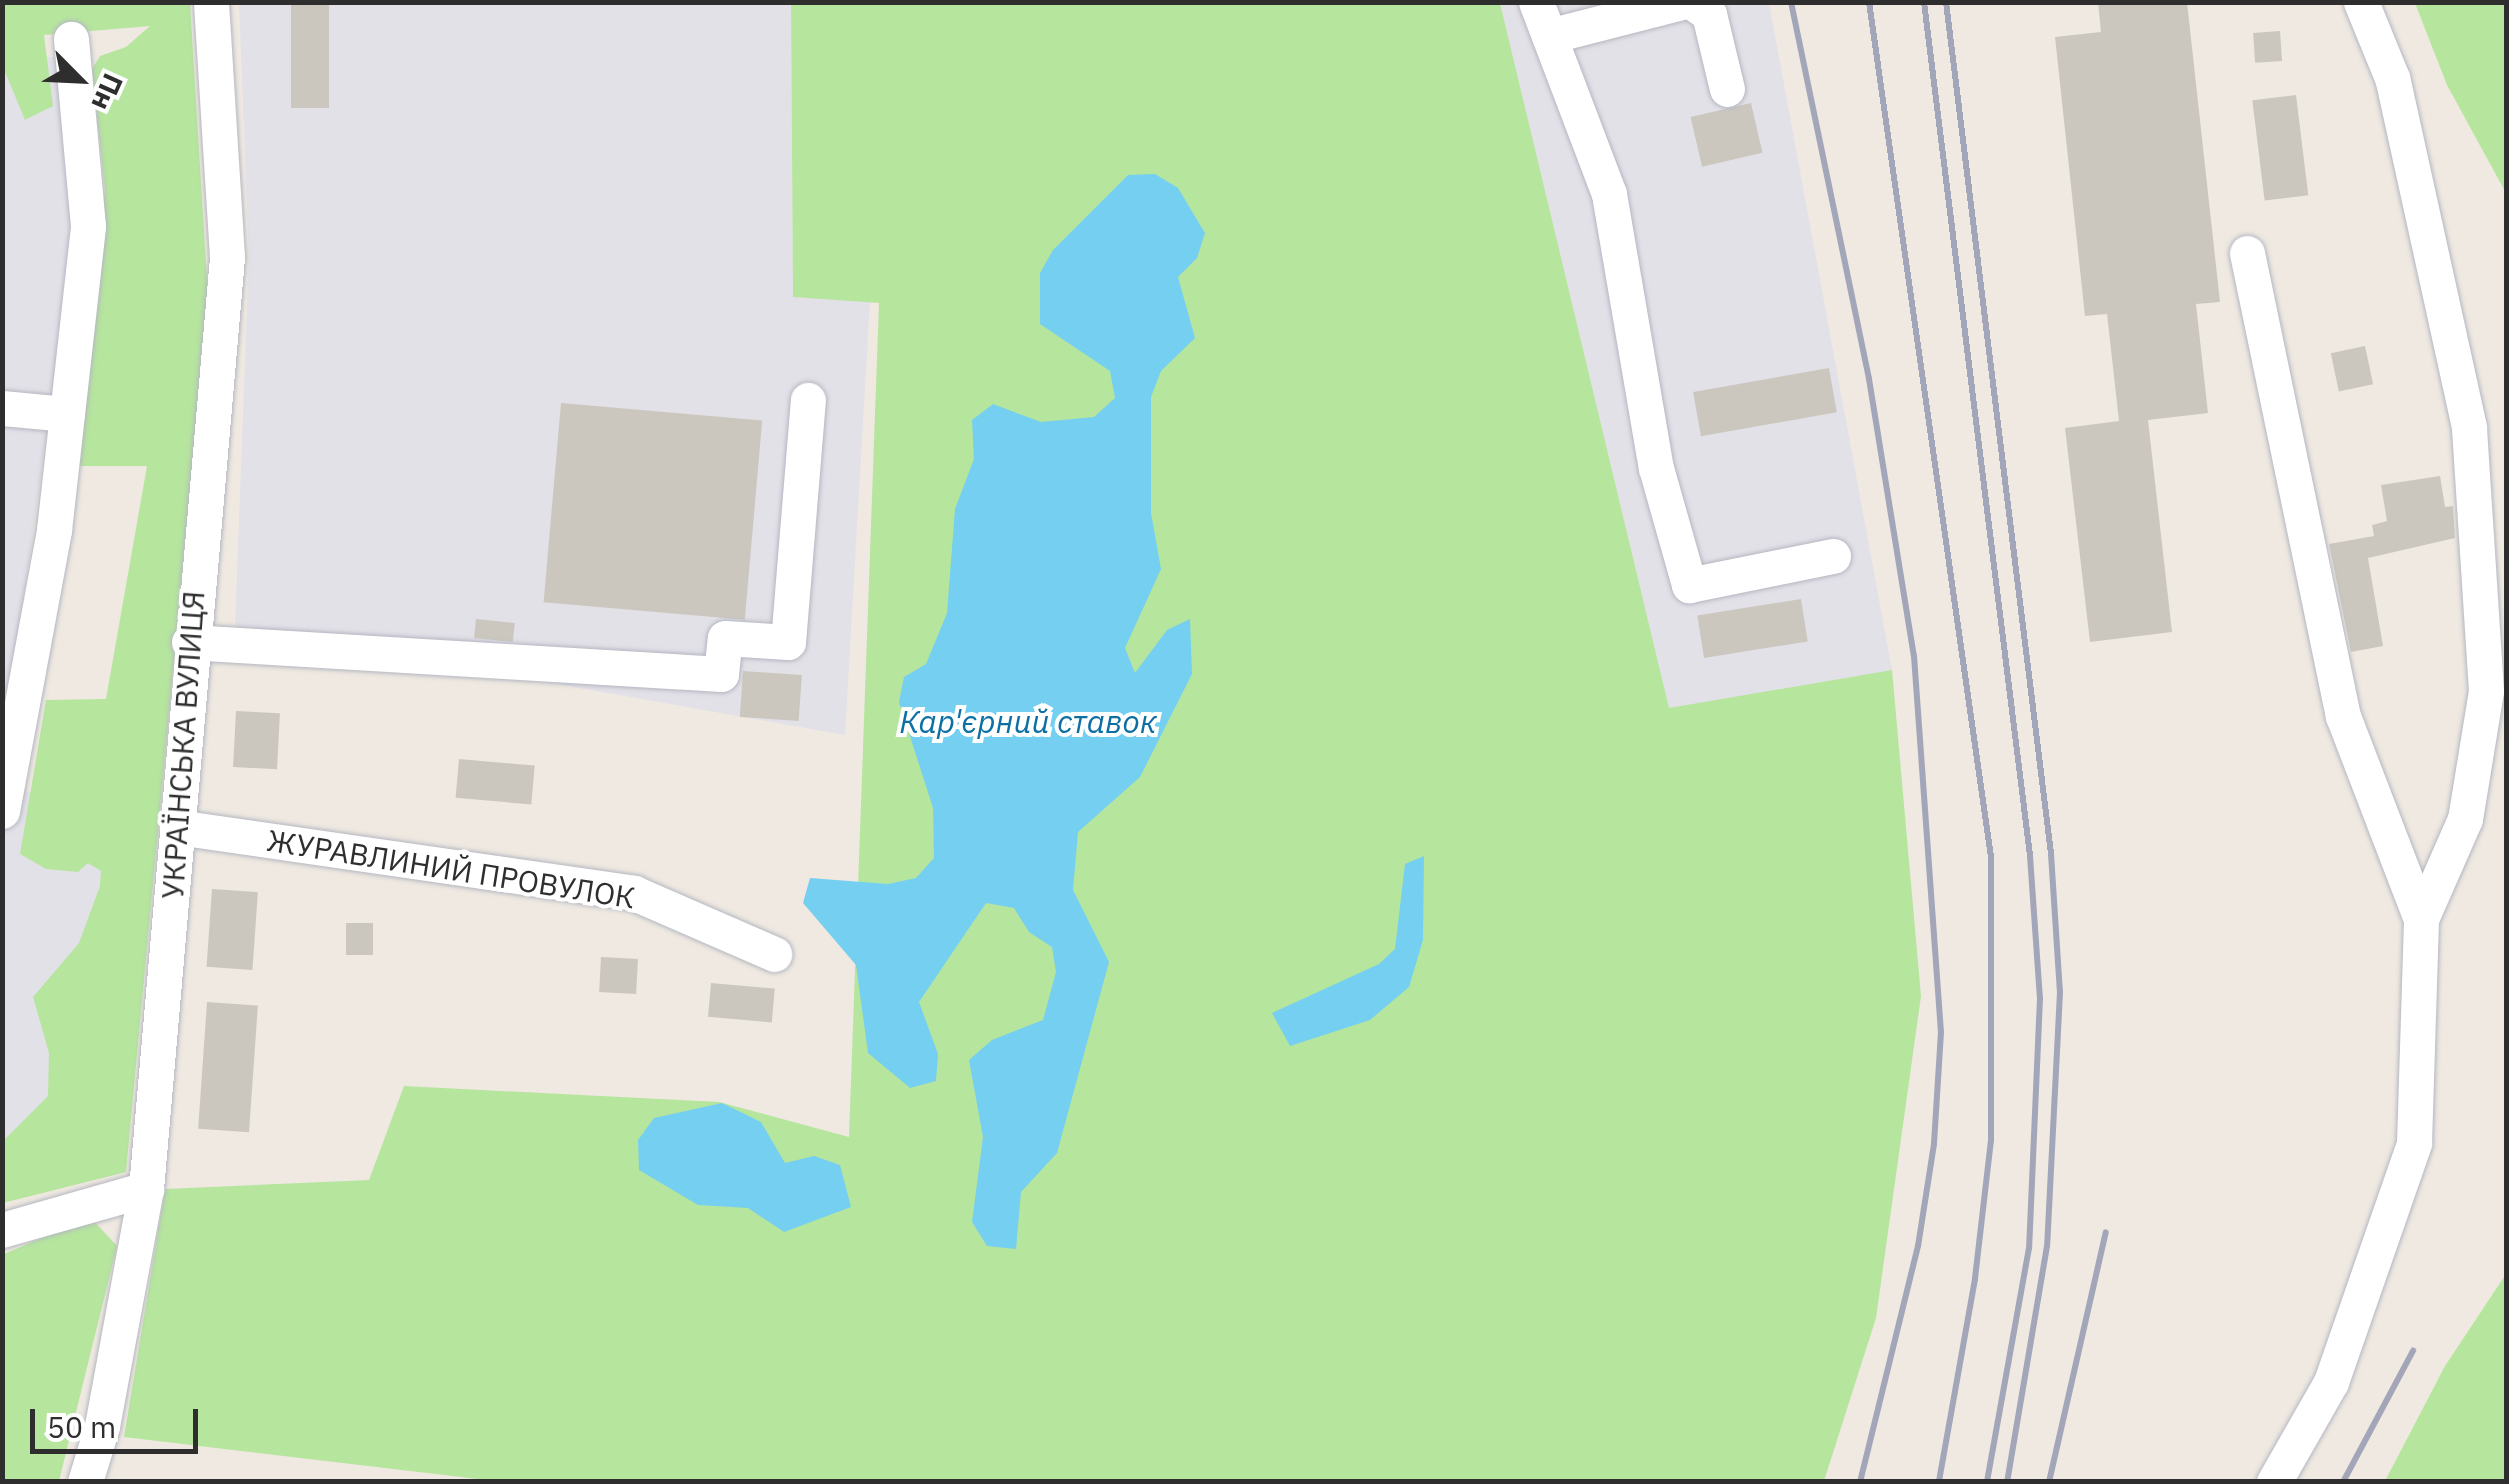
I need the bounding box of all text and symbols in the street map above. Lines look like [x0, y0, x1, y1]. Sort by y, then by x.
north arrow [30, 30, 130, 130]
text: Пн [83, 68, 132, 117]
street label: УКРАЇНСЬКА ВУЛИЦЯ [154, 590, 212, 900]
water label: Кар'єрний ставок [899, 702, 1157, 740]
street label: ЖУРАВЛИНИЙ ПРОВУЛОК [264, 822, 638, 916]
scale bar [35, 1389, 202, 1451]
text: 50 m [47, 1407, 116, 1446]

